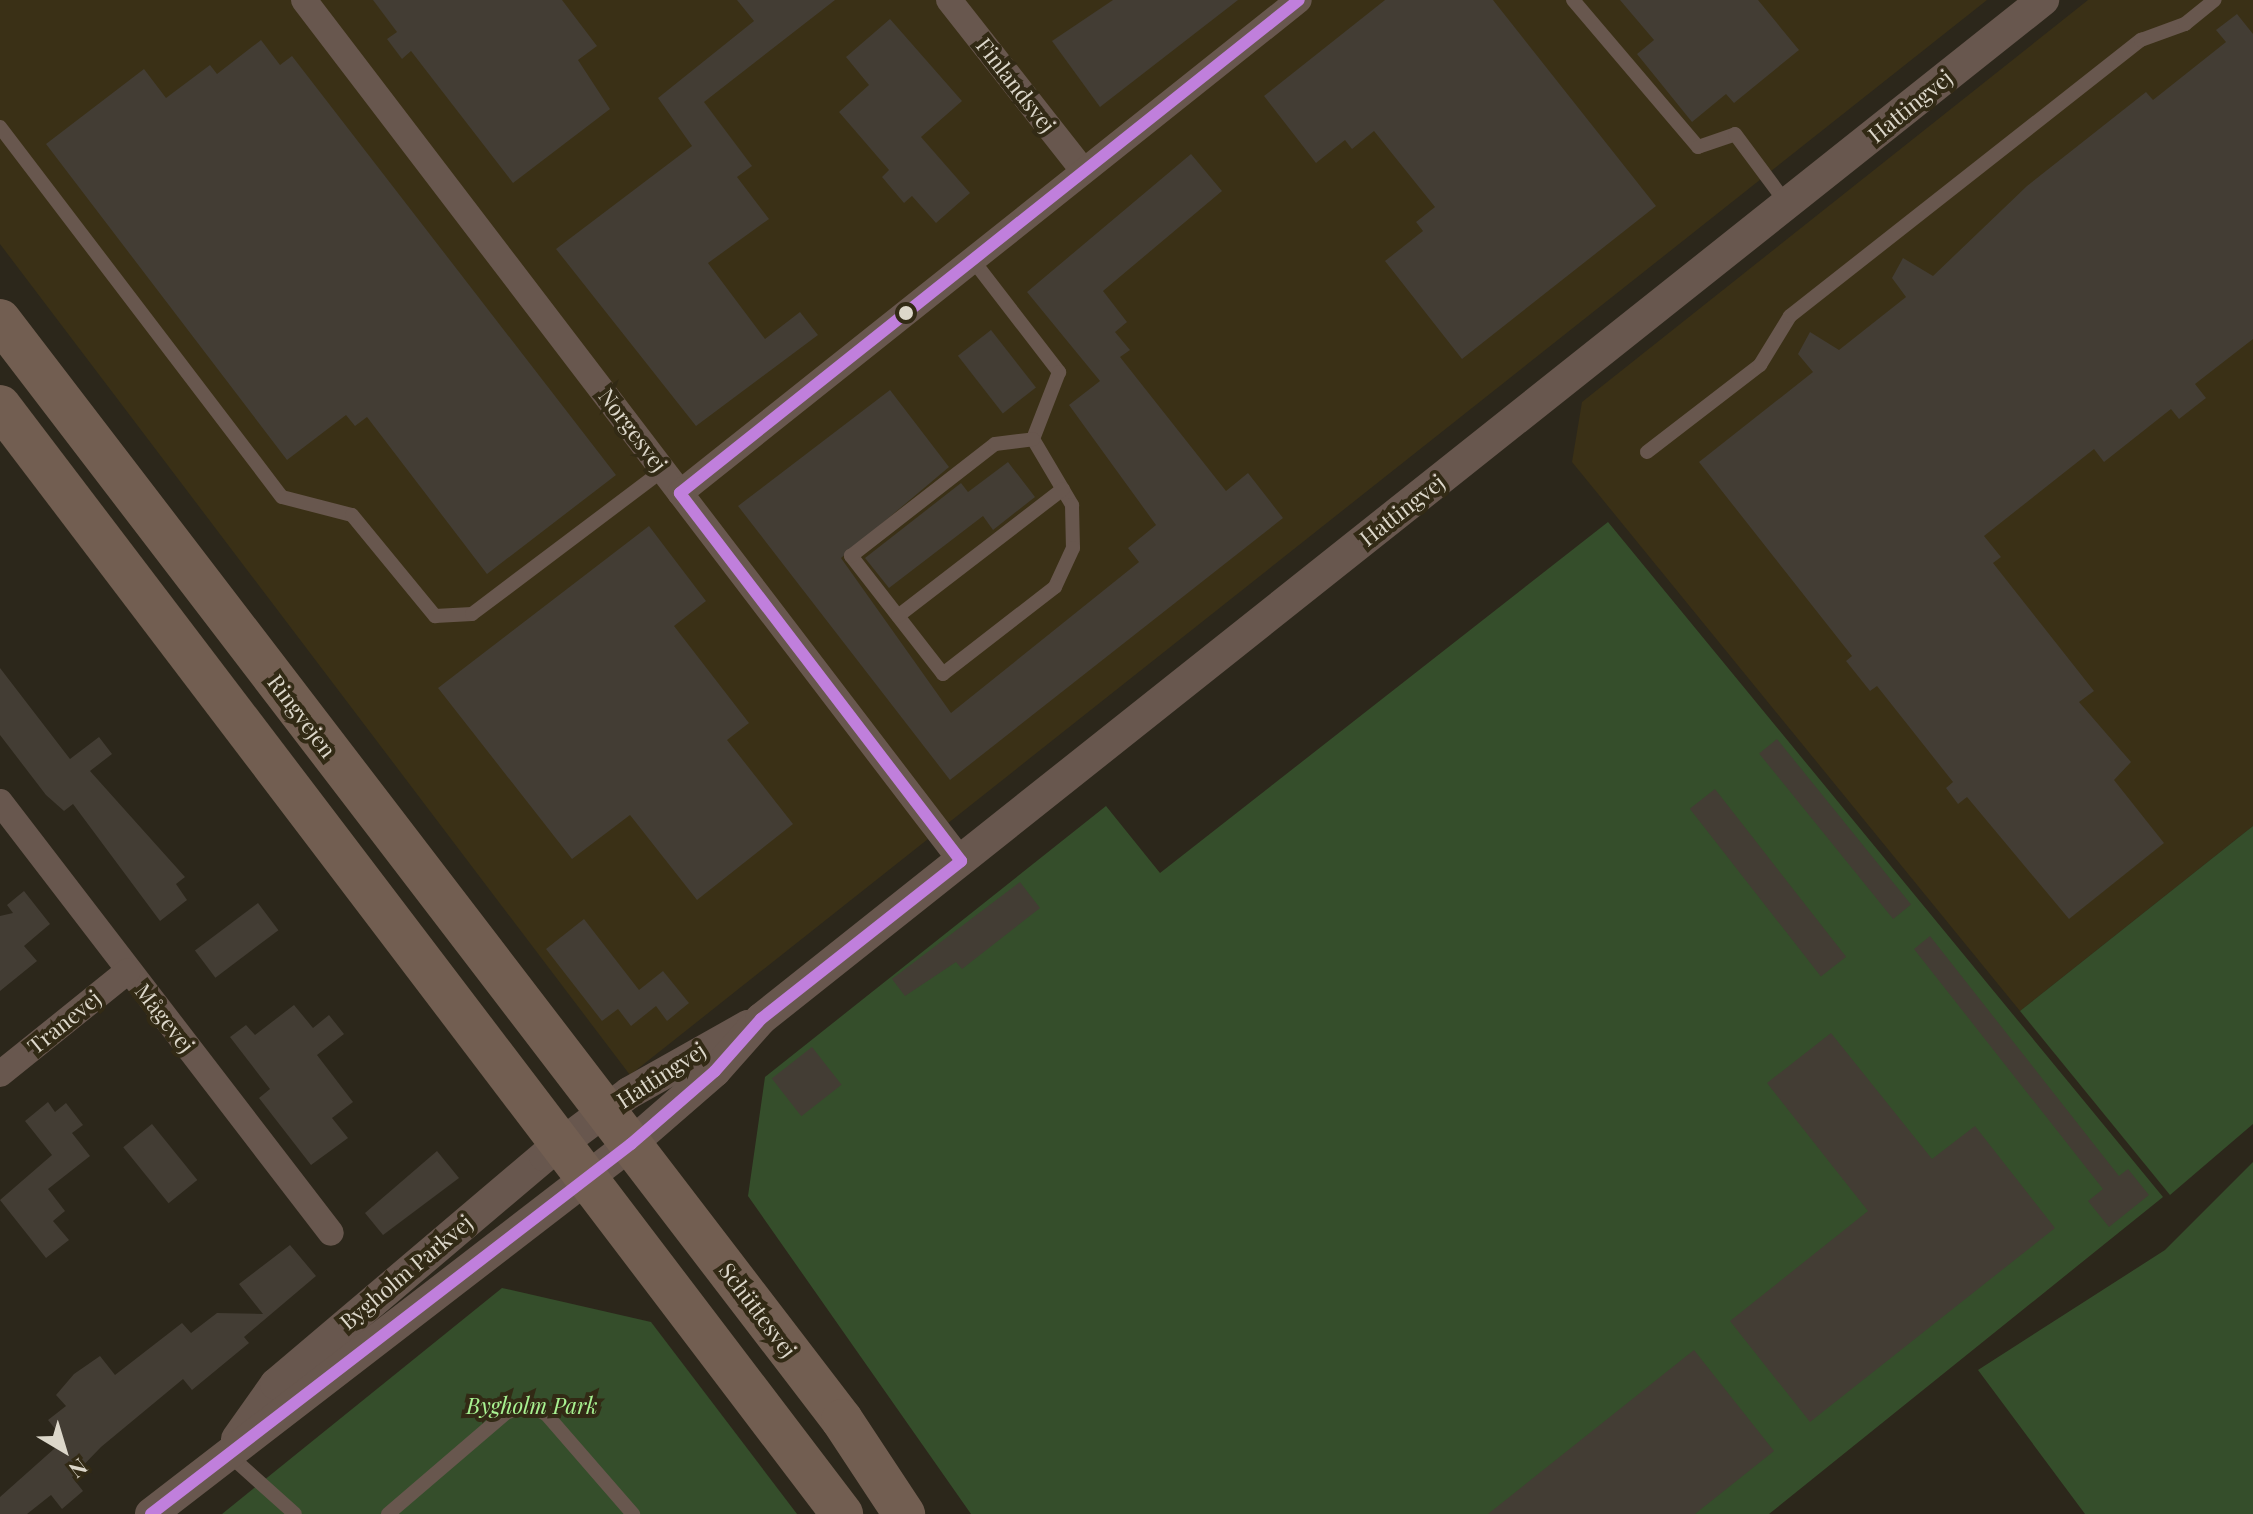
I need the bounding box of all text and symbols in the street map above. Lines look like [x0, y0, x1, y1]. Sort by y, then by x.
street label: Finlandsvej [971, 32, 1061, 138]
street label: Hattingvej [1863, 64, 1957, 148]
unlabelled marker [898, 305, 914, 321]
street label: Norgesvej [593, 383, 673, 477]
street label: Hattingvej [1354, 469, 1450, 551]
street label: Ringvejen [262, 669, 342, 763]
street label: Mågevej [130, 978, 200, 1058]
street label: Tranevej [22, 985, 106, 1059]
street label: Hattingvej [612, 1037, 710, 1113]
street label: Bygholm Parkvej [334, 1209, 478, 1335]
street label: Schüttesvej [714, 1258, 802, 1362]
park label: Bygholm Park [466, 1393, 598, 1419]
north arrow [24, 1410, 104, 1490]
text: N [63, 1452, 94, 1486]

